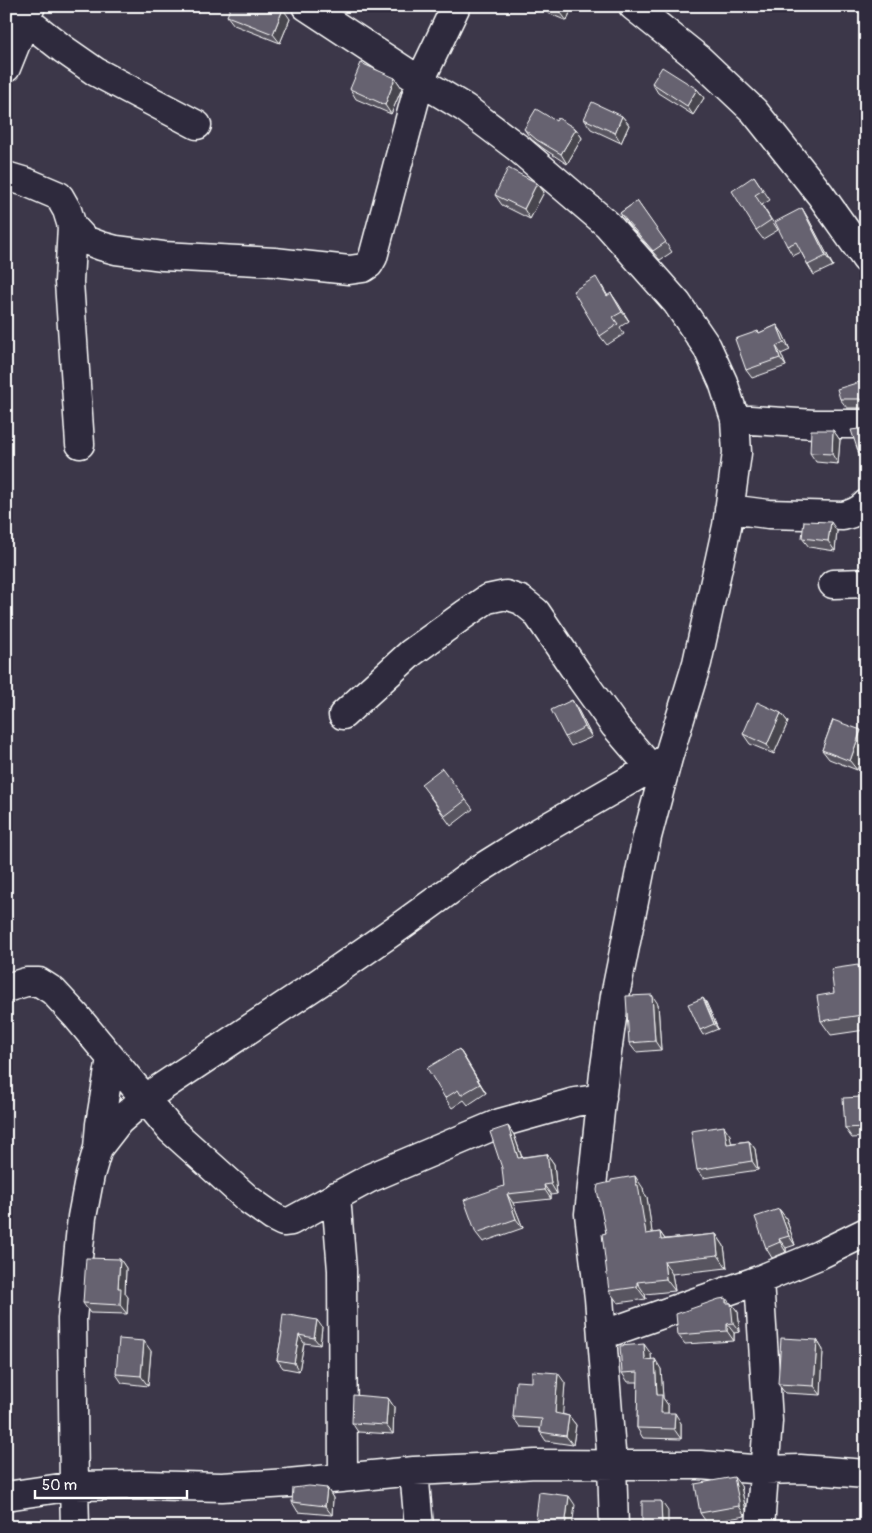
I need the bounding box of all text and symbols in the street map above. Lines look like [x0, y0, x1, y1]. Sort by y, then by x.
scale bar [35, 1468, 188, 1500]
text: 50 m [42, 1476, 77, 1495]

